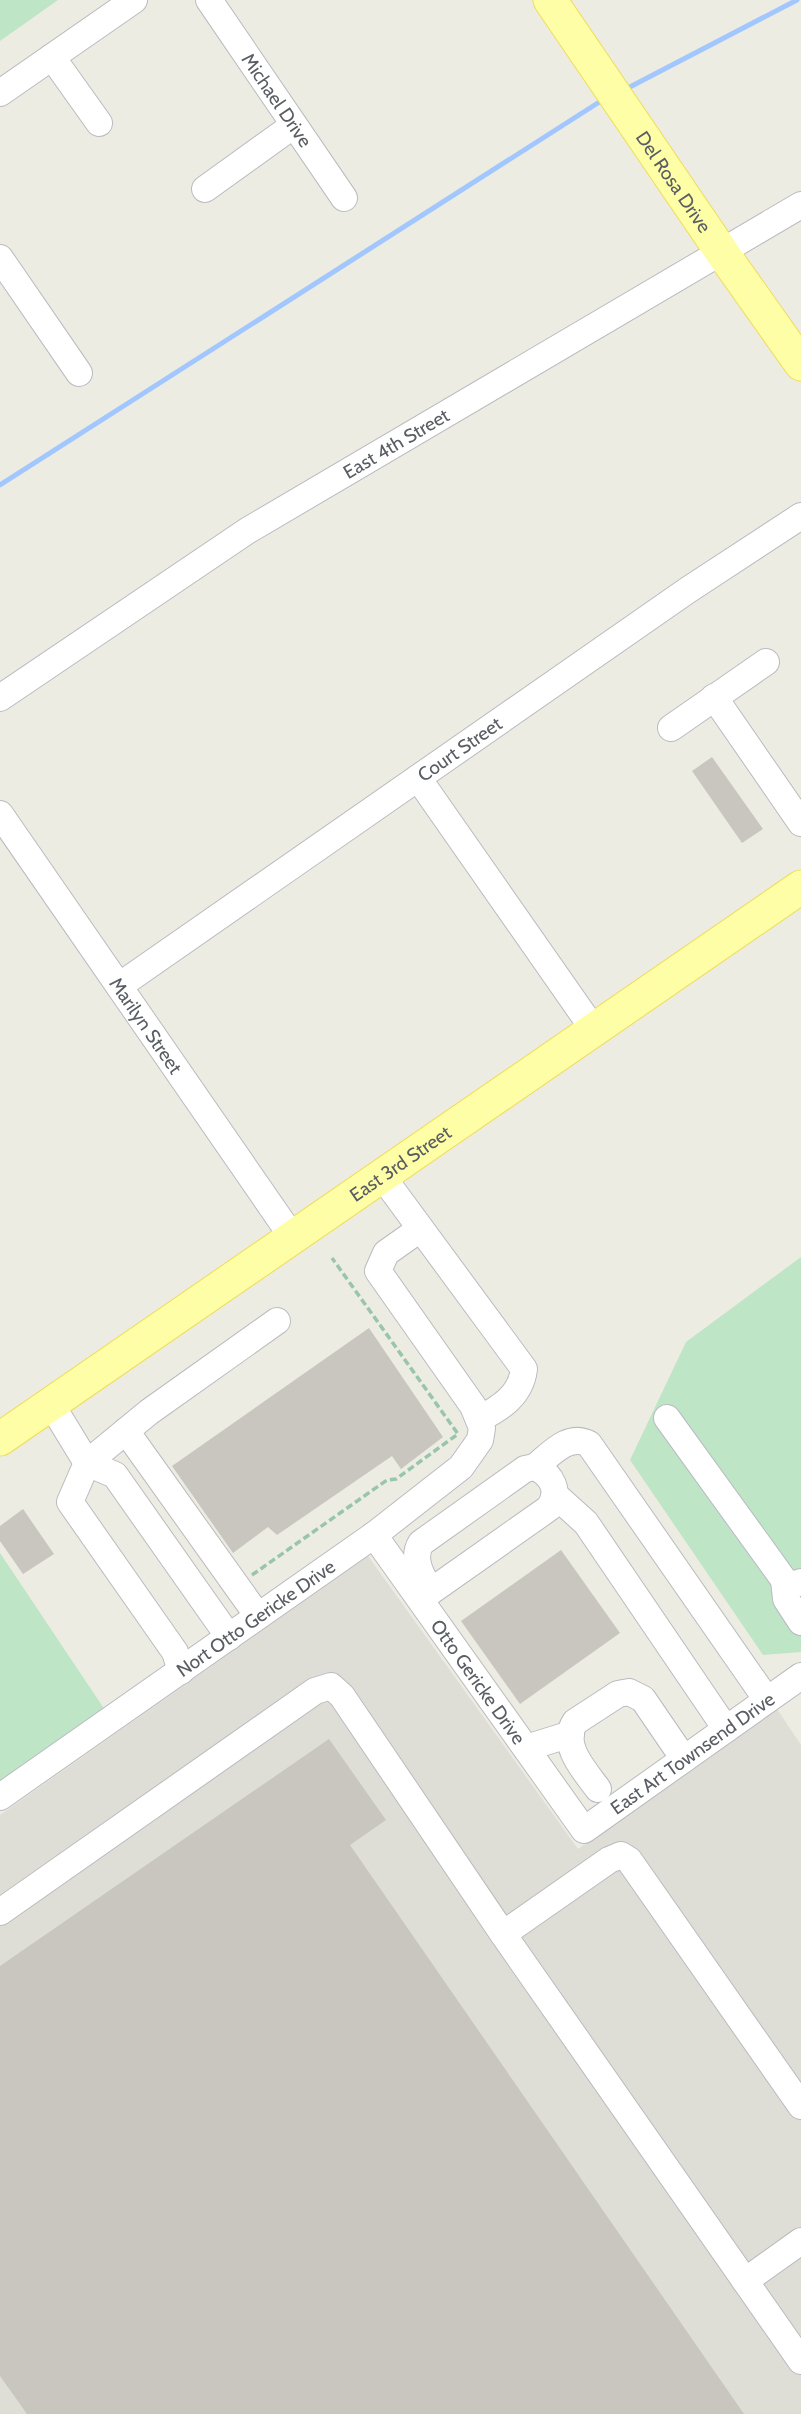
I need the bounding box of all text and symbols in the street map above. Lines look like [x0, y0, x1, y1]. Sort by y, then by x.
street label: Michael Drive [237, 49, 317, 152]
street label: Del Rosa Drive [631, 127, 717, 237]
street label: East 4th Street [339, 403, 454, 483]
street label: Court Street [413, 711, 507, 786]
street label: Marilyn Street [105, 973, 188, 1079]
street label: East 3rd Street [345, 1120, 456, 1206]
street label: Nort Otto Gericke Drive [172, 1554, 339, 1681]
street label: Otto Gericke Drive [426, 1615, 531, 1749]
street label: East Art Townsend Drive [606, 1687, 779, 1819]

